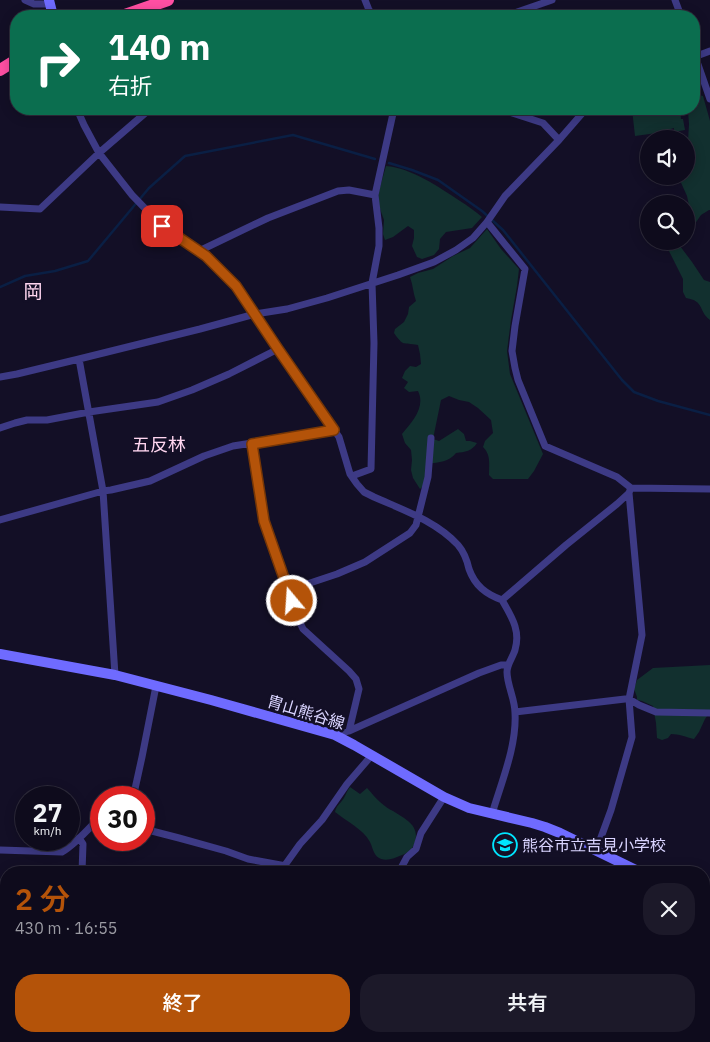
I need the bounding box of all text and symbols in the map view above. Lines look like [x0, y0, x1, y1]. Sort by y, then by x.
text: 140 m [108, 24, 211, 70]
icon: right [25, 30, 90, 95]
text: 右折 [108, 71, 152, 100]
map controls [640, 130, 695, 250]
button: sound [640, 130, 695, 185]
button: search [640, 195, 695, 250]
pin [141, 205, 183, 247]
icon: arrive [148, 212, 176, 240]
district label: 岡 [23, 279, 43, 303]
district label: 五反林 [132, 433, 186, 456]
position arrow [265, 574, 317, 626]
street label: 胄山熊谷線 [265, 691, 347, 733]
speed limit sign: 30 [90, 786, 155, 851]
text: 27 [32, 796, 63, 829]
text: km/h [33, 823, 62, 838]
school or university icon: 熊谷市立吉見小学校 [492, 832, 518, 858]
place label: 熊谷市立吉見小学校 [522, 835, 666, 855]
text: 2 分 [15, 879, 70, 918]
button: close [643, 883, 695, 935]
text: 430 m · 16:55 [15, 918, 117, 938]
button: 終了 [15, 974, 350, 1032]
button: 共有 [360, 974, 695, 1032]

